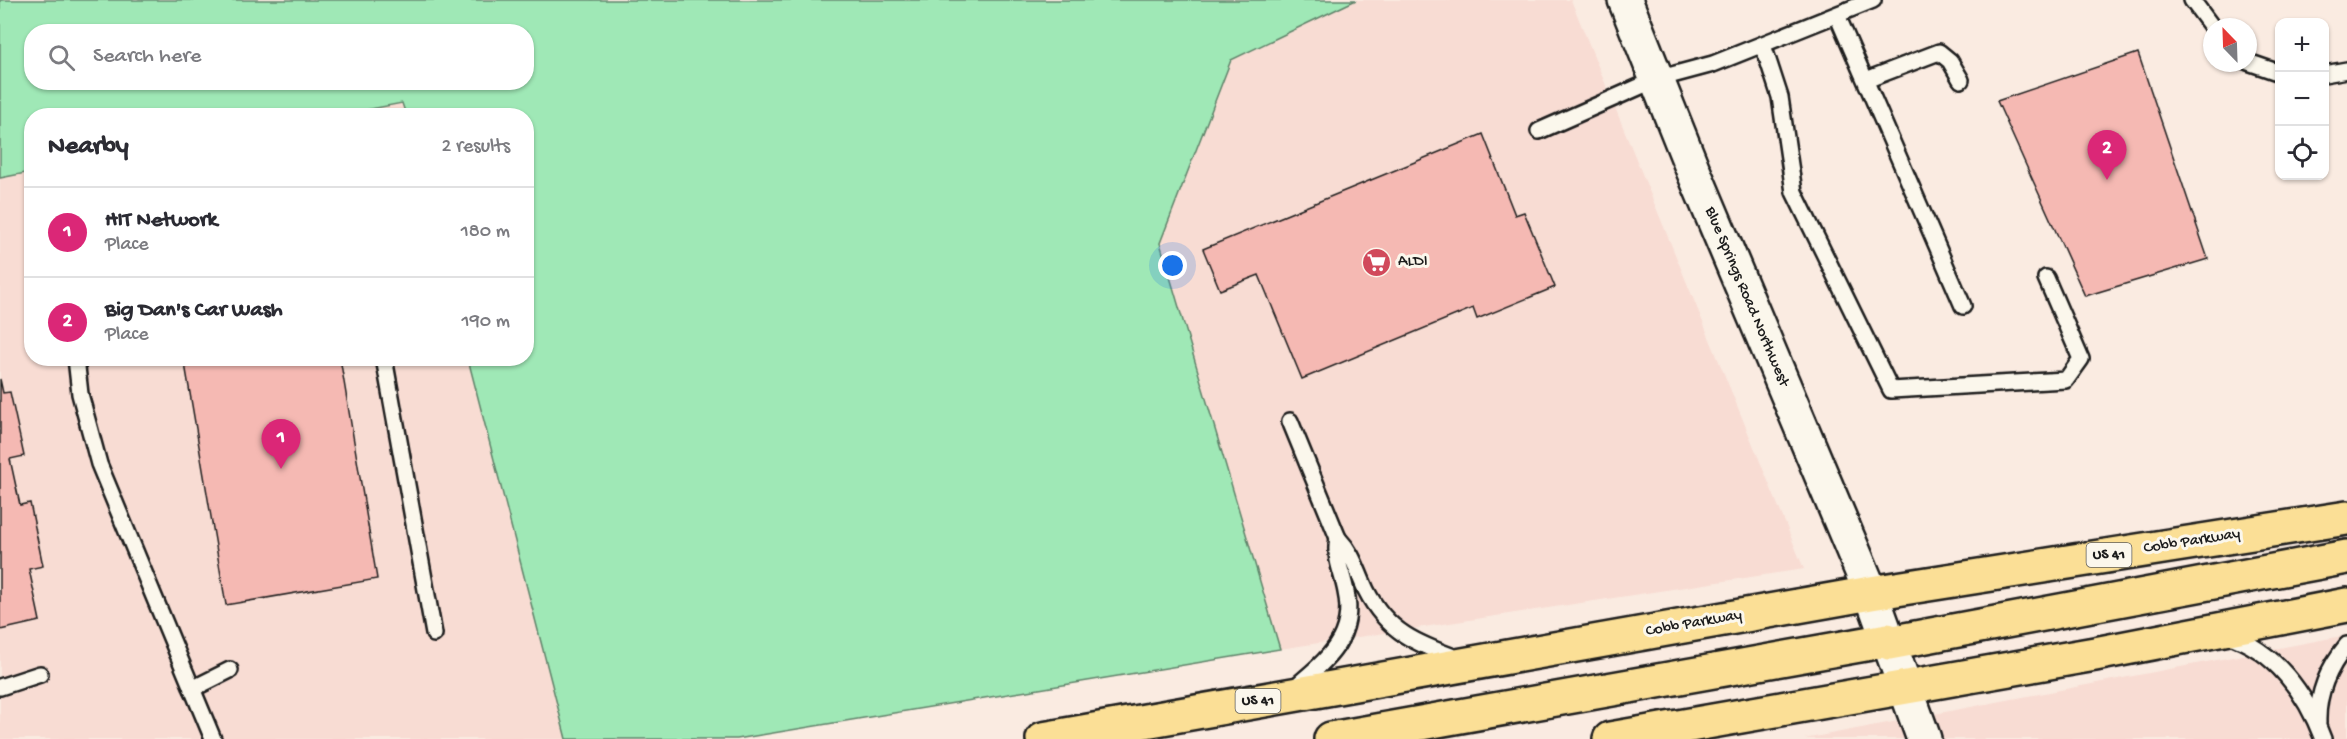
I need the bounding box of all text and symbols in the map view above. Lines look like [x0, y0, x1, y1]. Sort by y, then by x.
north arrow [2203, 18, 2257, 72]
map controls [2275, 18, 2329, 180]
button: + [2275, 18, 2329, 72]
search box [24, 24, 534, 90]
icon: search [45, 41, 78, 74]
text: Search here [93, 44, 201, 70]
button: − [2275, 72, 2329, 126]
button: locate [2275, 126, 2329, 180]
pin: 2 [2088, 130, 2126, 180]
text: Nearby [48, 132, 129, 163]
text: 2 results [441, 136, 510, 159]
street label: Blue Springs Road Northwest [1699, 203, 1793, 391]
text: HIT Network [105, 208, 217, 234]
text: 1 [63, 221, 72, 244]
text: 180 m [461, 221, 510, 244]
text: Place [105, 234, 149, 257]
supermarket icon: ALDI [1361, 246, 1393, 278]
your location [1158, 251, 1187, 280]
place label: ALDI [1398, 253, 1428, 272]
text: Big Dan's Car Wash [105, 298, 283, 324]
text: 2 [63, 311, 72, 334]
text: 190 m [462, 311, 510, 334]
text: Place [105, 324, 149, 347]
pin: 1 [262, 420, 300, 469]
street label: Cobb Parkway [2142, 525, 2242, 559]
road number: US 41 [2086, 543, 2132, 567]
street label: Cobb Parkway [1644, 606, 1744, 642]
road number: US 41 [1236, 689, 1280, 713]

